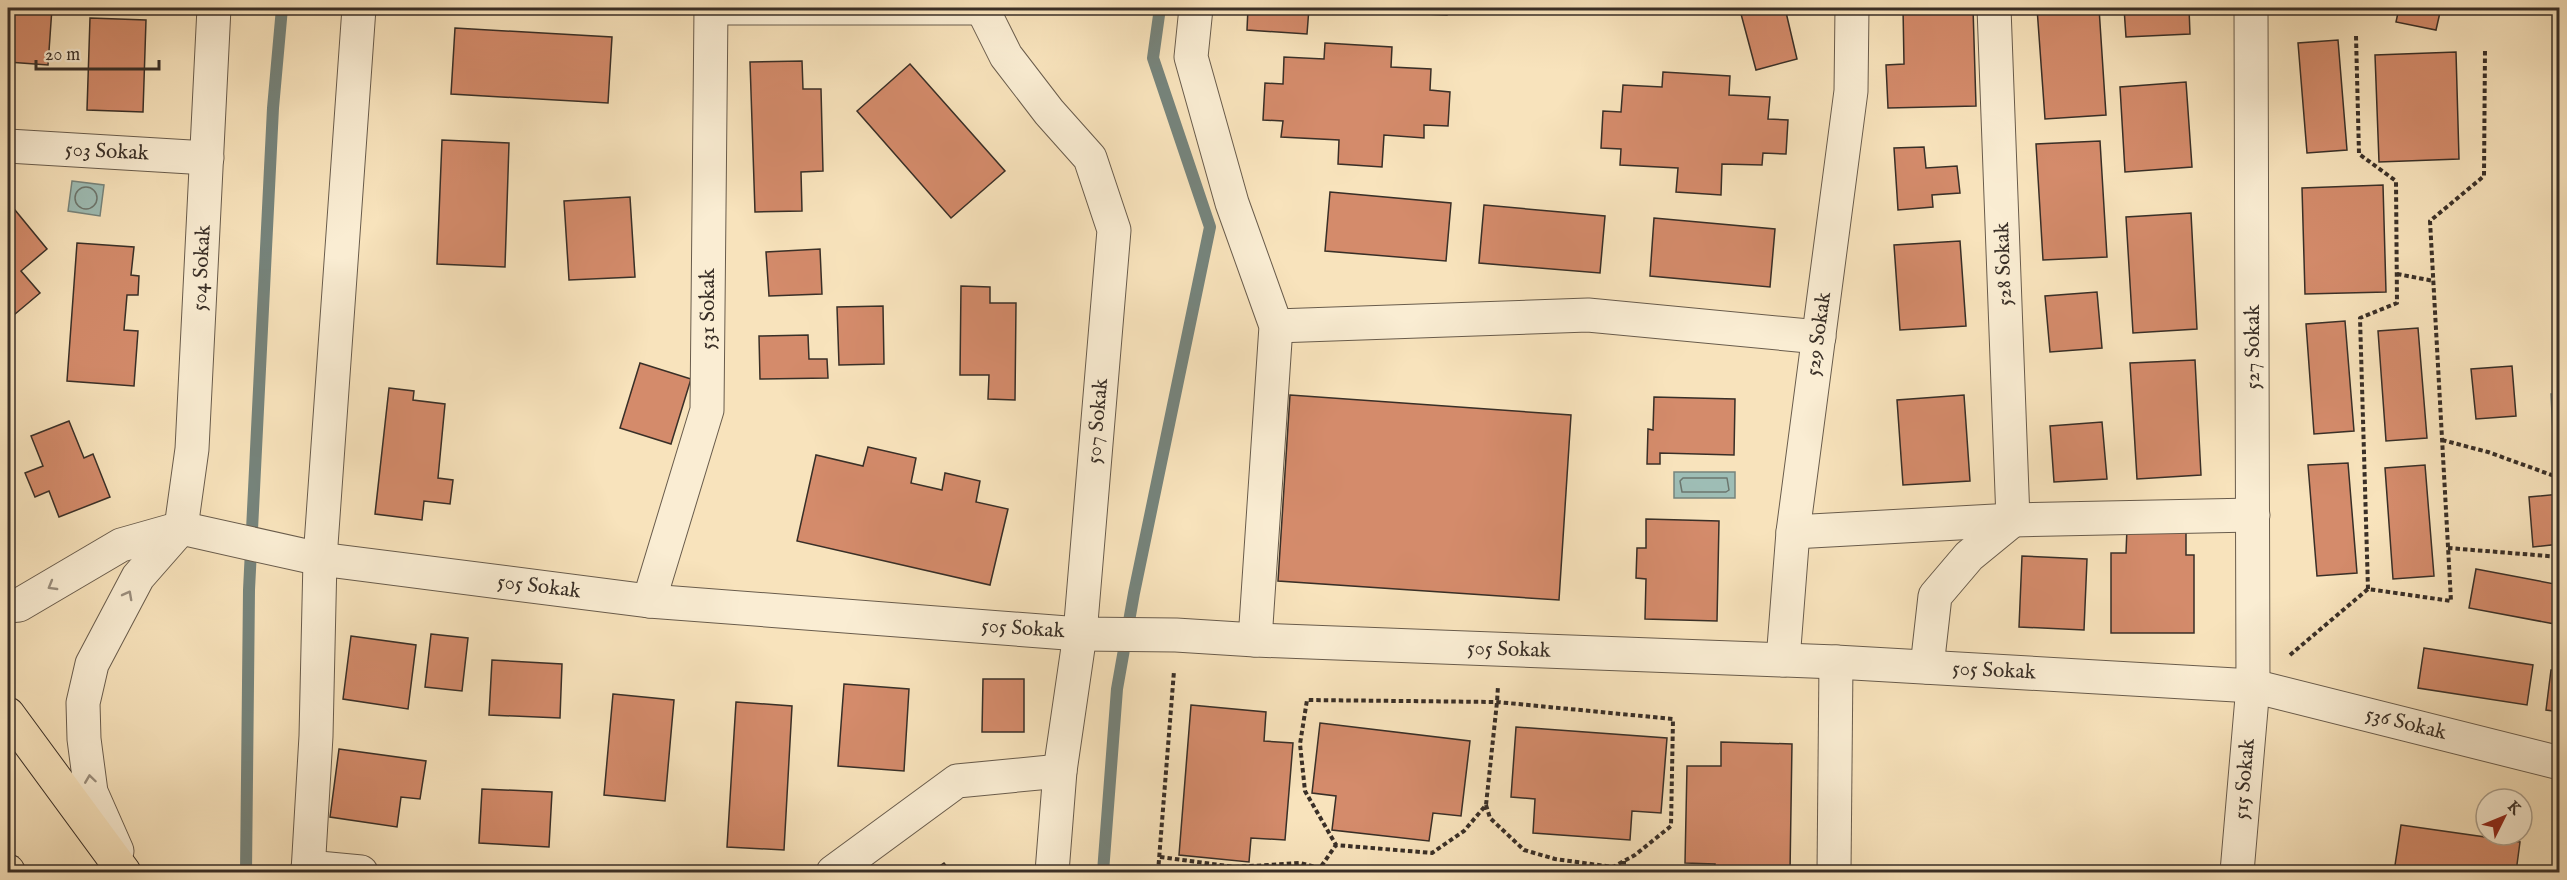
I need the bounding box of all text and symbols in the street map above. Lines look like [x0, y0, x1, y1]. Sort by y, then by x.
scale bar [36, 33, 159, 71]
text: 20 m [45, 44, 80, 67]
street label: 503 Sokak [64, 136, 150, 168]
street label: 528 Sokak [1989, 221, 2019, 306]
street label: 504 Sokak [186, 223, 218, 312]
street label: 531 Sokak [695, 268, 722, 350]
street label: 529 Sokak [1800, 289, 1838, 378]
street label: 527 Sokak [2240, 304, 2267, 390]
street label: 507 Sokak [1081, 376, 1115, 465]
street label: 505 Sokak [496, 569, 583, 606]
one-way arrow [48, 579, 58, 590]
one-way arrow [121, 590, 132, 601]
street label: 505 Sokak [980, 613, 1066, 645]
street label: 505 Sokak [1467, 635, 1552, 665]
street label: 505 Sokak [1952, 655, 2037, 687]
street label: 536 Sokak [2363, 701, 2450, 747]
street label: 515 Sokak [2228, 737, 2262, 821]
one-way arrow [84, 775, 96, 784]
north arrow [2474, 787, 2534, 847]
text: K [2502, 797, 2526, 820]

